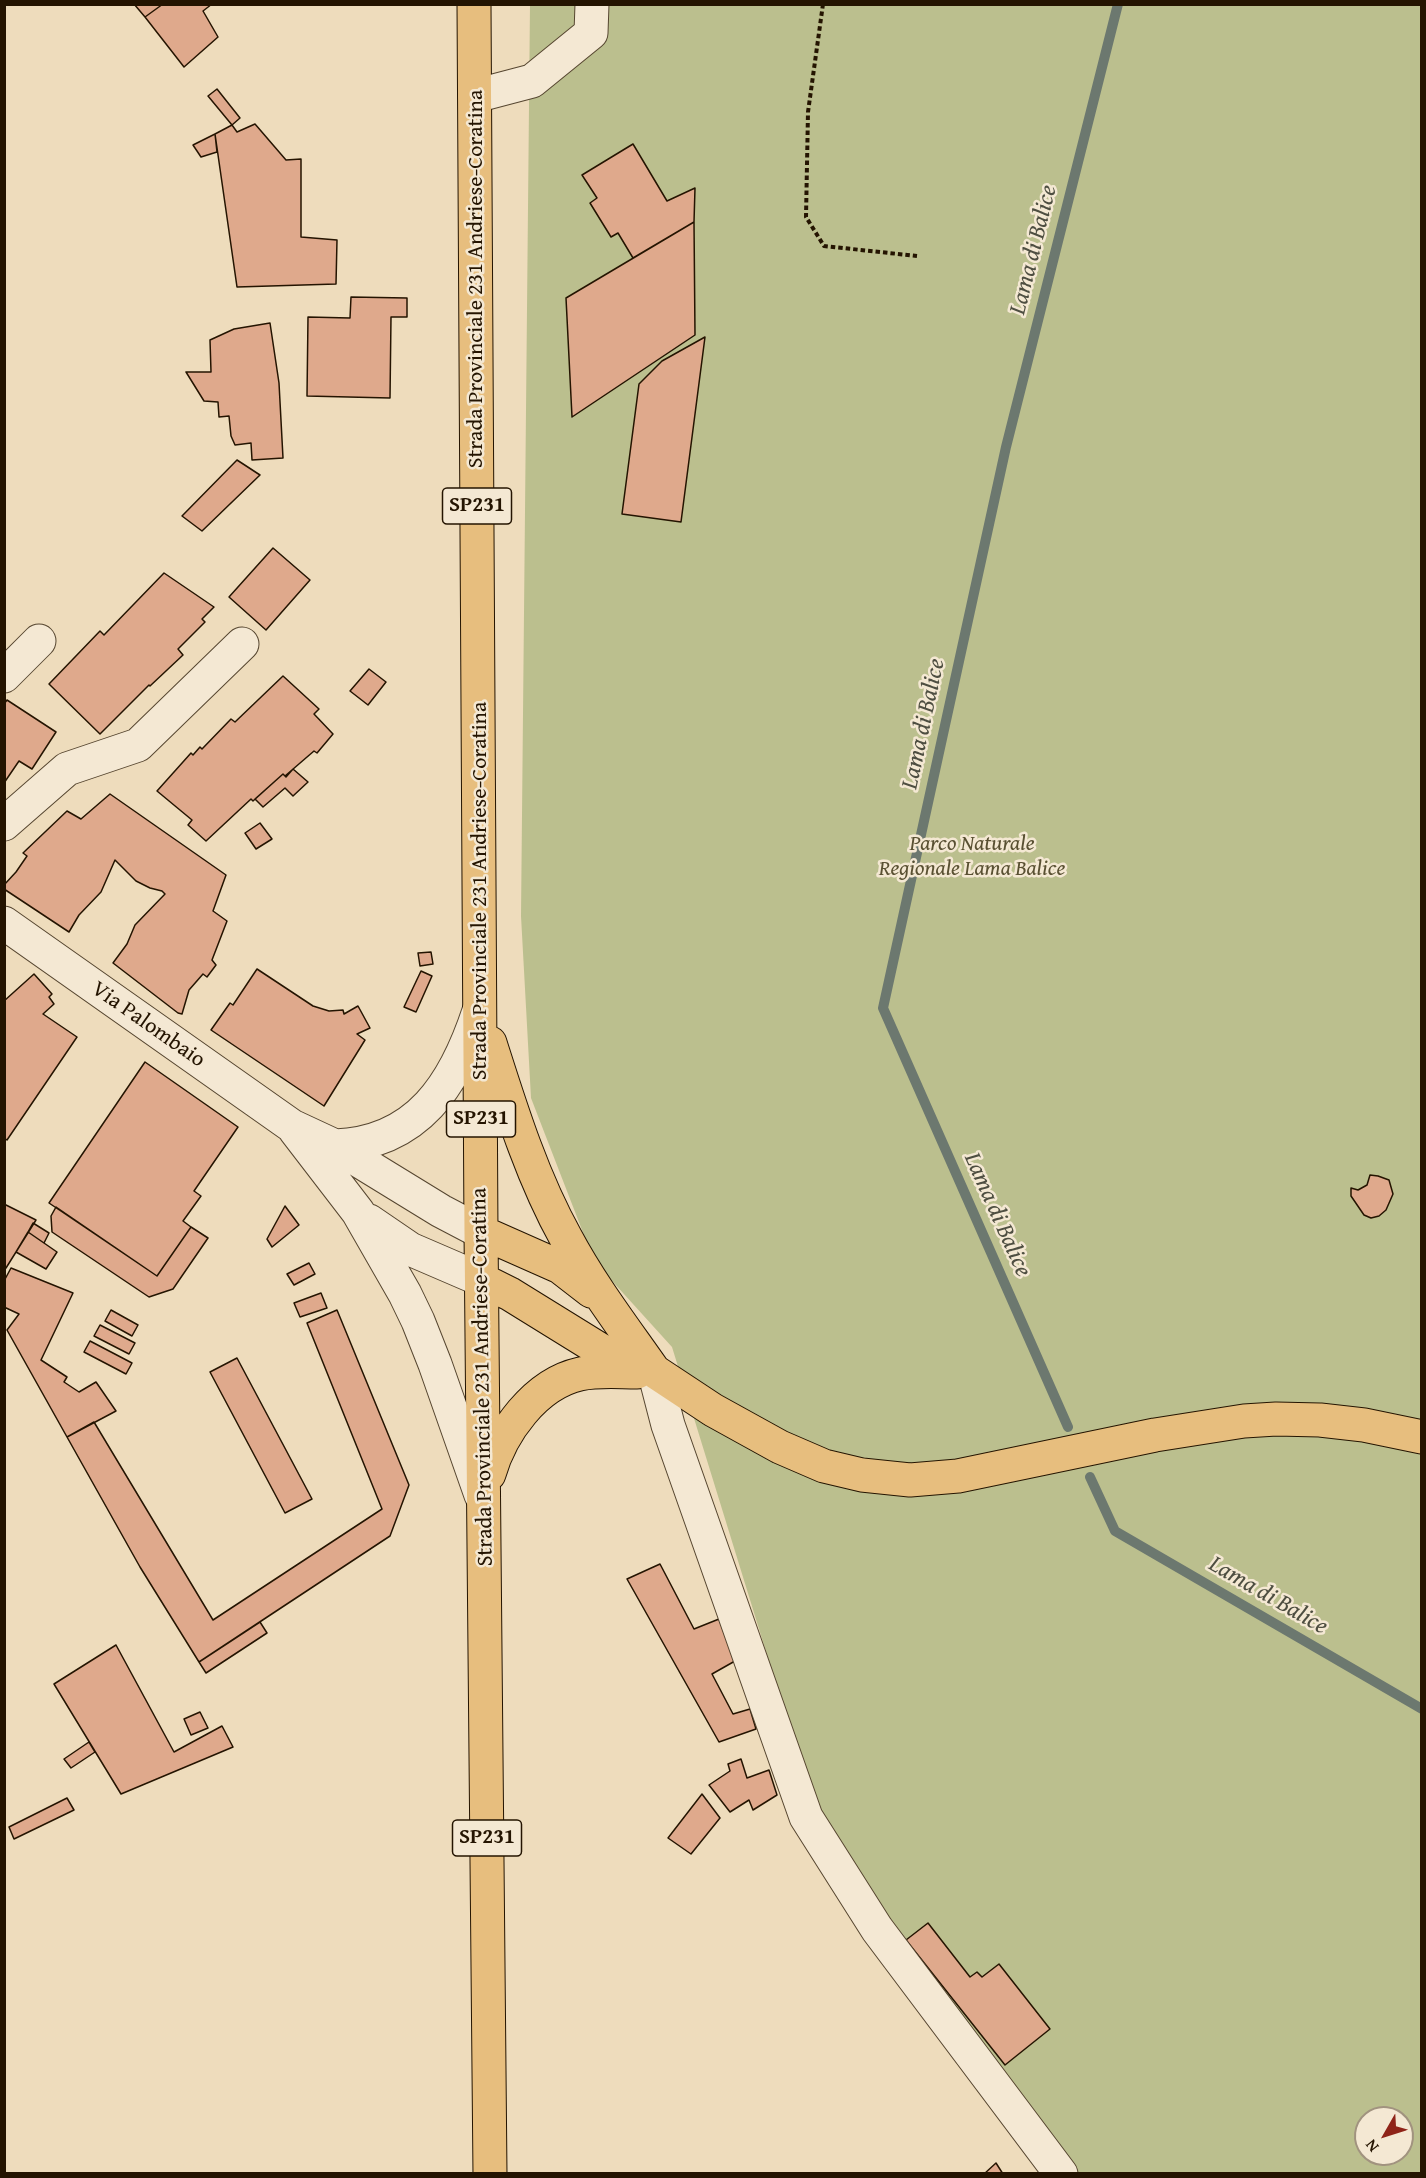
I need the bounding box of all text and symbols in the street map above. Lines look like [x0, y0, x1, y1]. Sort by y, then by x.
street label: Strada Provinciale 231 Andriese-Coratina [463, 90, 489, 468]
water label: Lama di Balice [1004, 182, 1064, 318]
road number: SP231 [442, 488, 512, 524]
water label: Lama di Balice [896, 656, 952, 792]
street label: Strada Provinciale 231 Andriese-Coratina [467, 702, 493, 1080]
park label: Parco Naturale Regionale Lama Balice [879, 831, 1065, 882]
street label: Via Palombaio [86, 976, 210, 1074]
road number: SP231 [446, 1101, 516, 1137]
water label: Lama di Balice [957, 1149, 1037, 1281]
street label: Strada Provinciale 231 Andriese-Coratina [466, 1187, 500, 1567]
water label: Lama di Balice [1203, 1550, 1333, 1642]
road number: SP231 [452, 1820, 522, 1856]
north arrow [1354, 2106, 1414, 2166]
text: N [1359, 2134, 1384, 2158]

